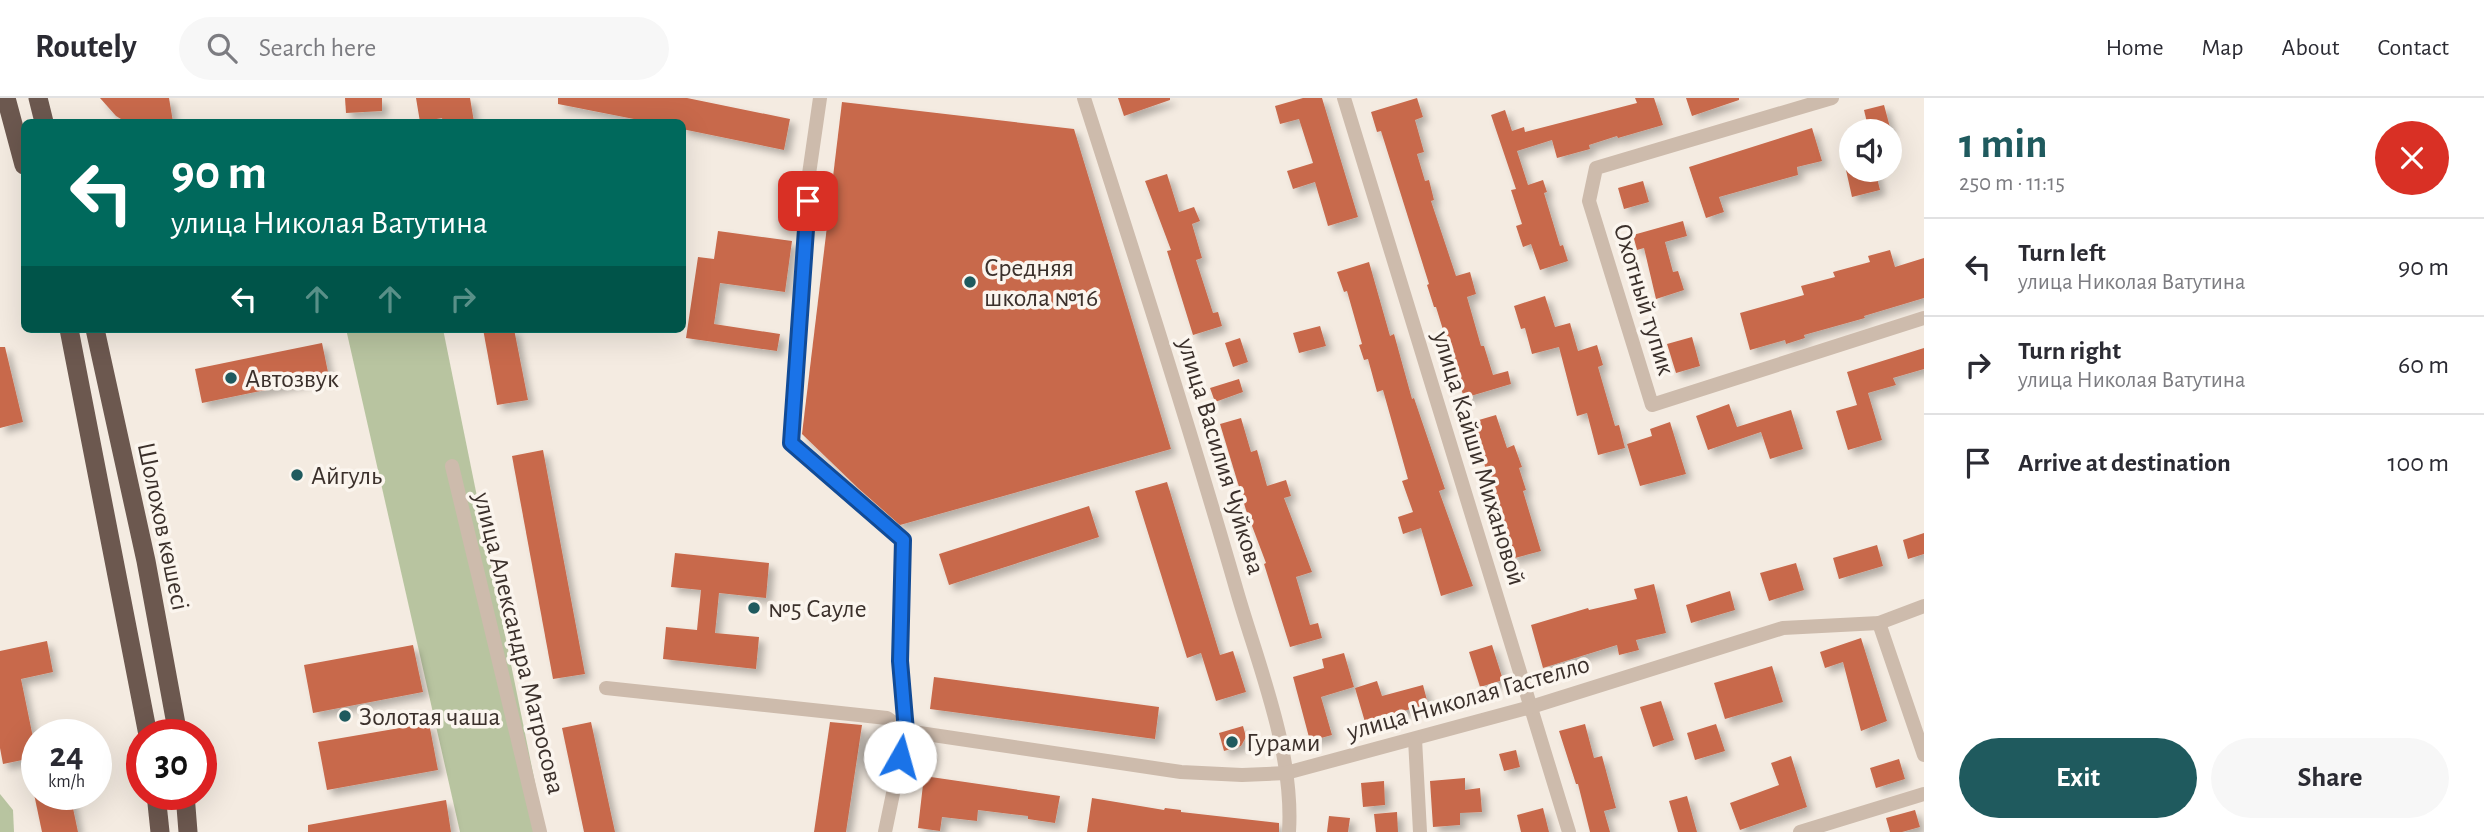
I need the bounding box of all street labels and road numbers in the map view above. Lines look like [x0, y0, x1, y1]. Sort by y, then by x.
street label: Охотный тупик [1609, 220, 1679, 378]
street label: улица Кайши Михановой [1428, 327, 1530, 588]
street label: улица Василия Чуйкова [1172, 334, 1269, 578]
street label: Шолохов көшесі [133, 440, 194, 613]
street label: улица Александра Матросова [469, 489, 569, 797]
street label: улица Николая Гастелло [1343, 651, 1593, 745]

